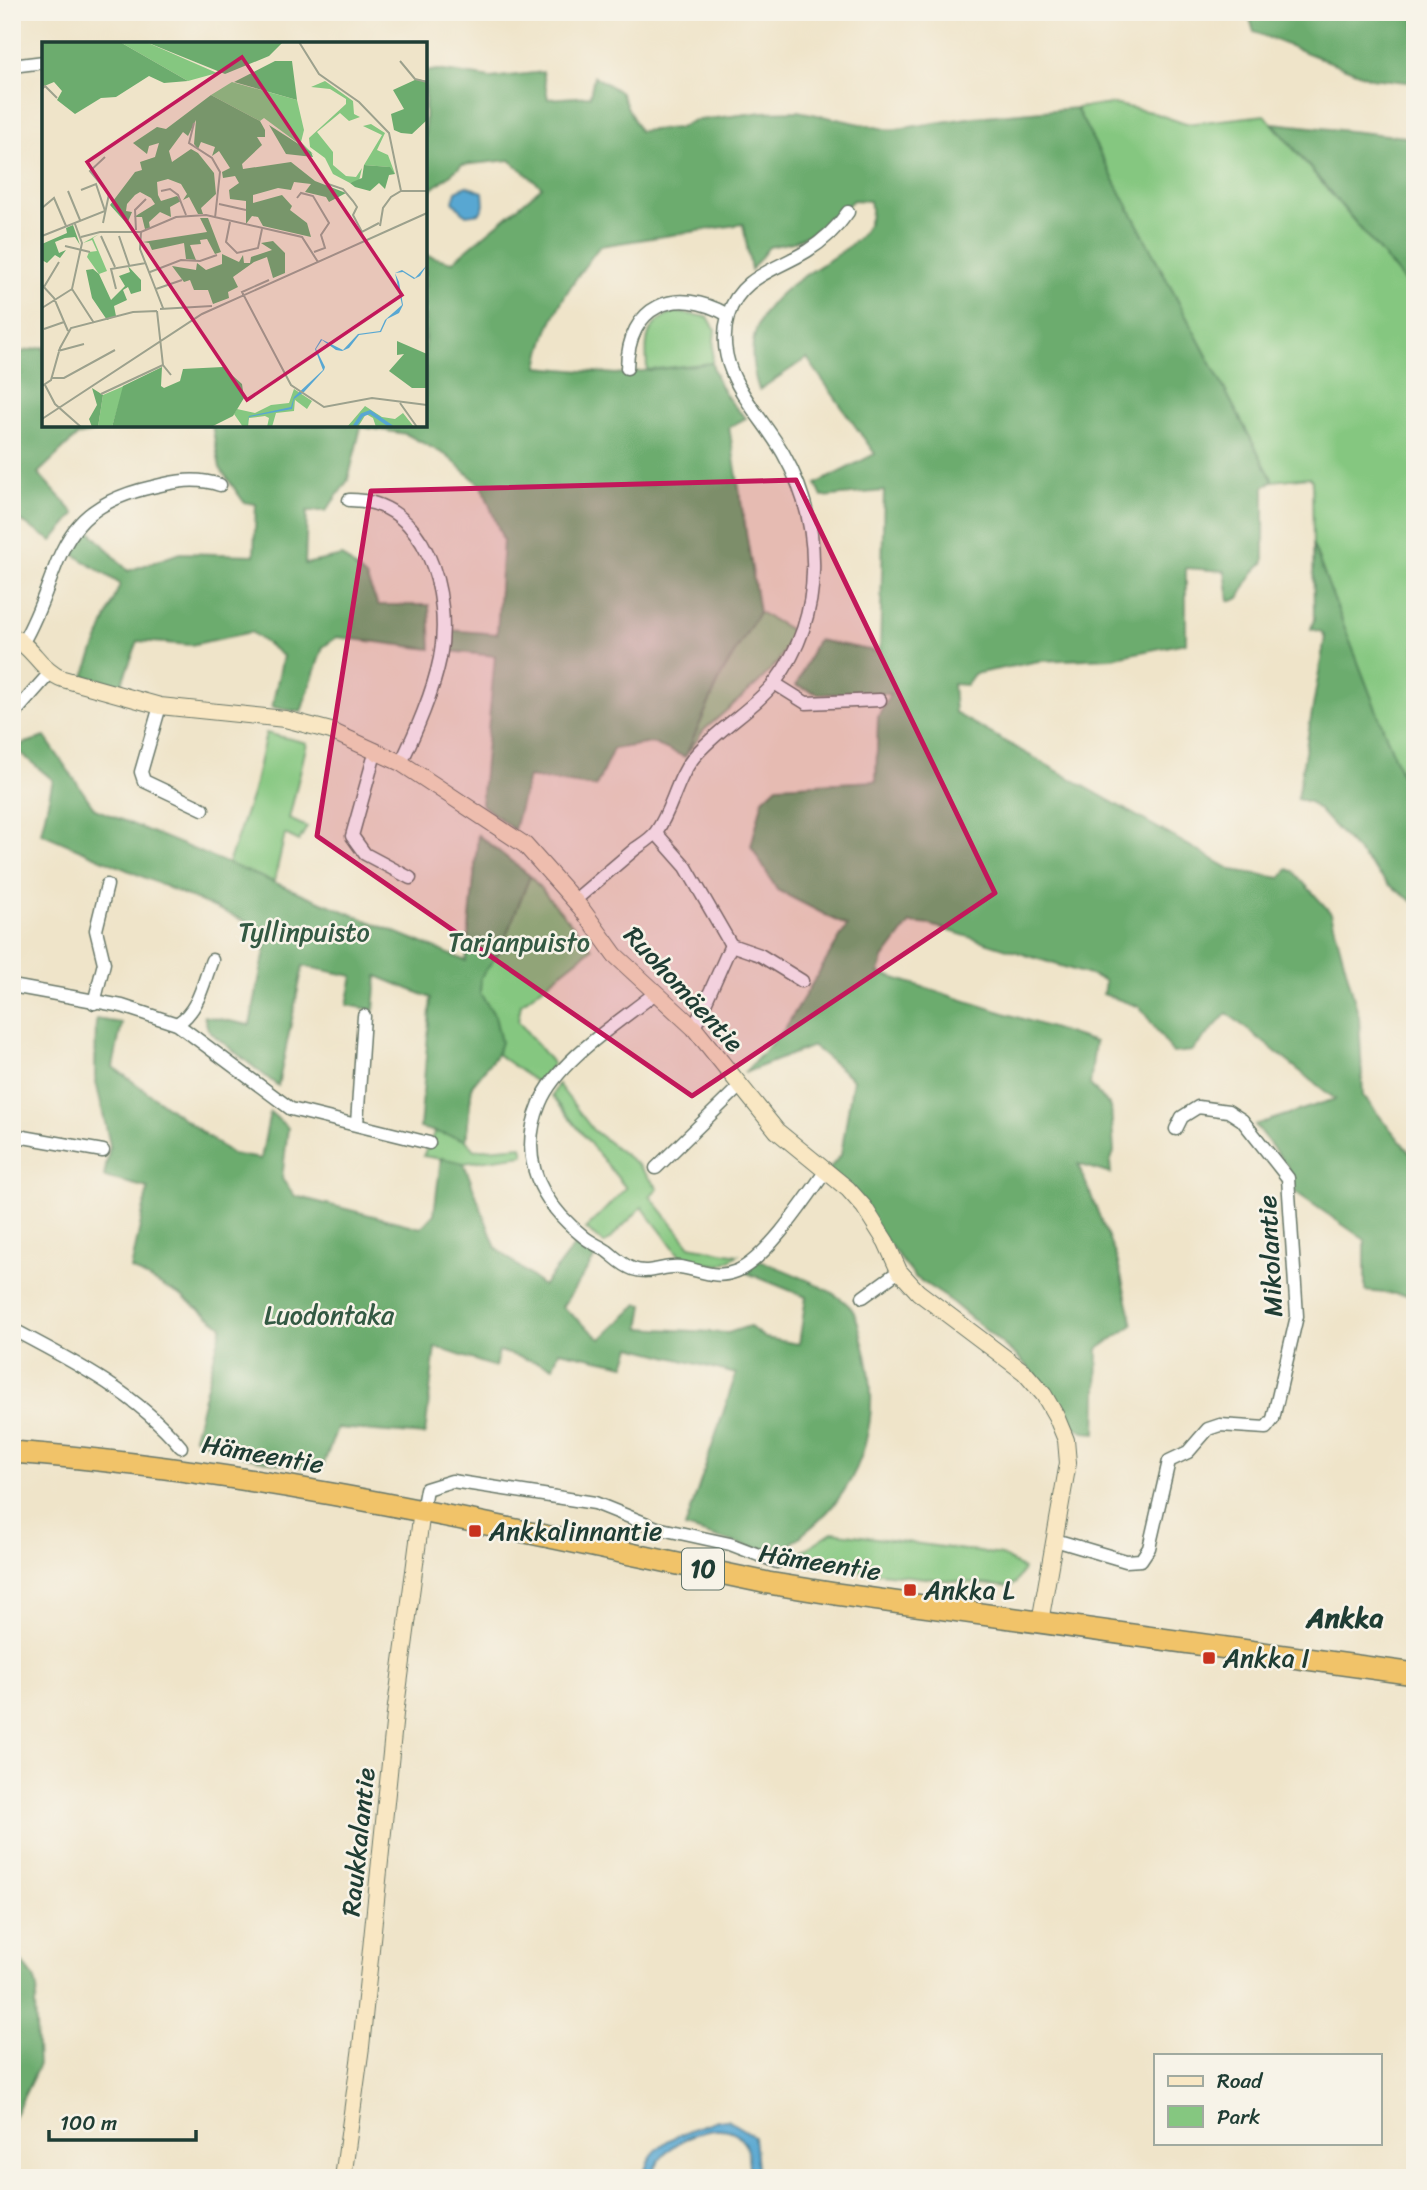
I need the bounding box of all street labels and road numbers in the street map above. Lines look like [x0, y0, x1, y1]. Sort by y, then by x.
street label: Ruohomäentie [612, 914, 756, 1064]
street label: Mikolantie [1244, 1194, 1296, 1318]
street label: Hämeentie [198, 1421, 328, 1487]
street label: Hämeentie [756, 1530, 884, 1594]
road number: 10 [682, 1548, 724, 1590]
street label: Raukkalantie [327, 1765, 389, 1918]

